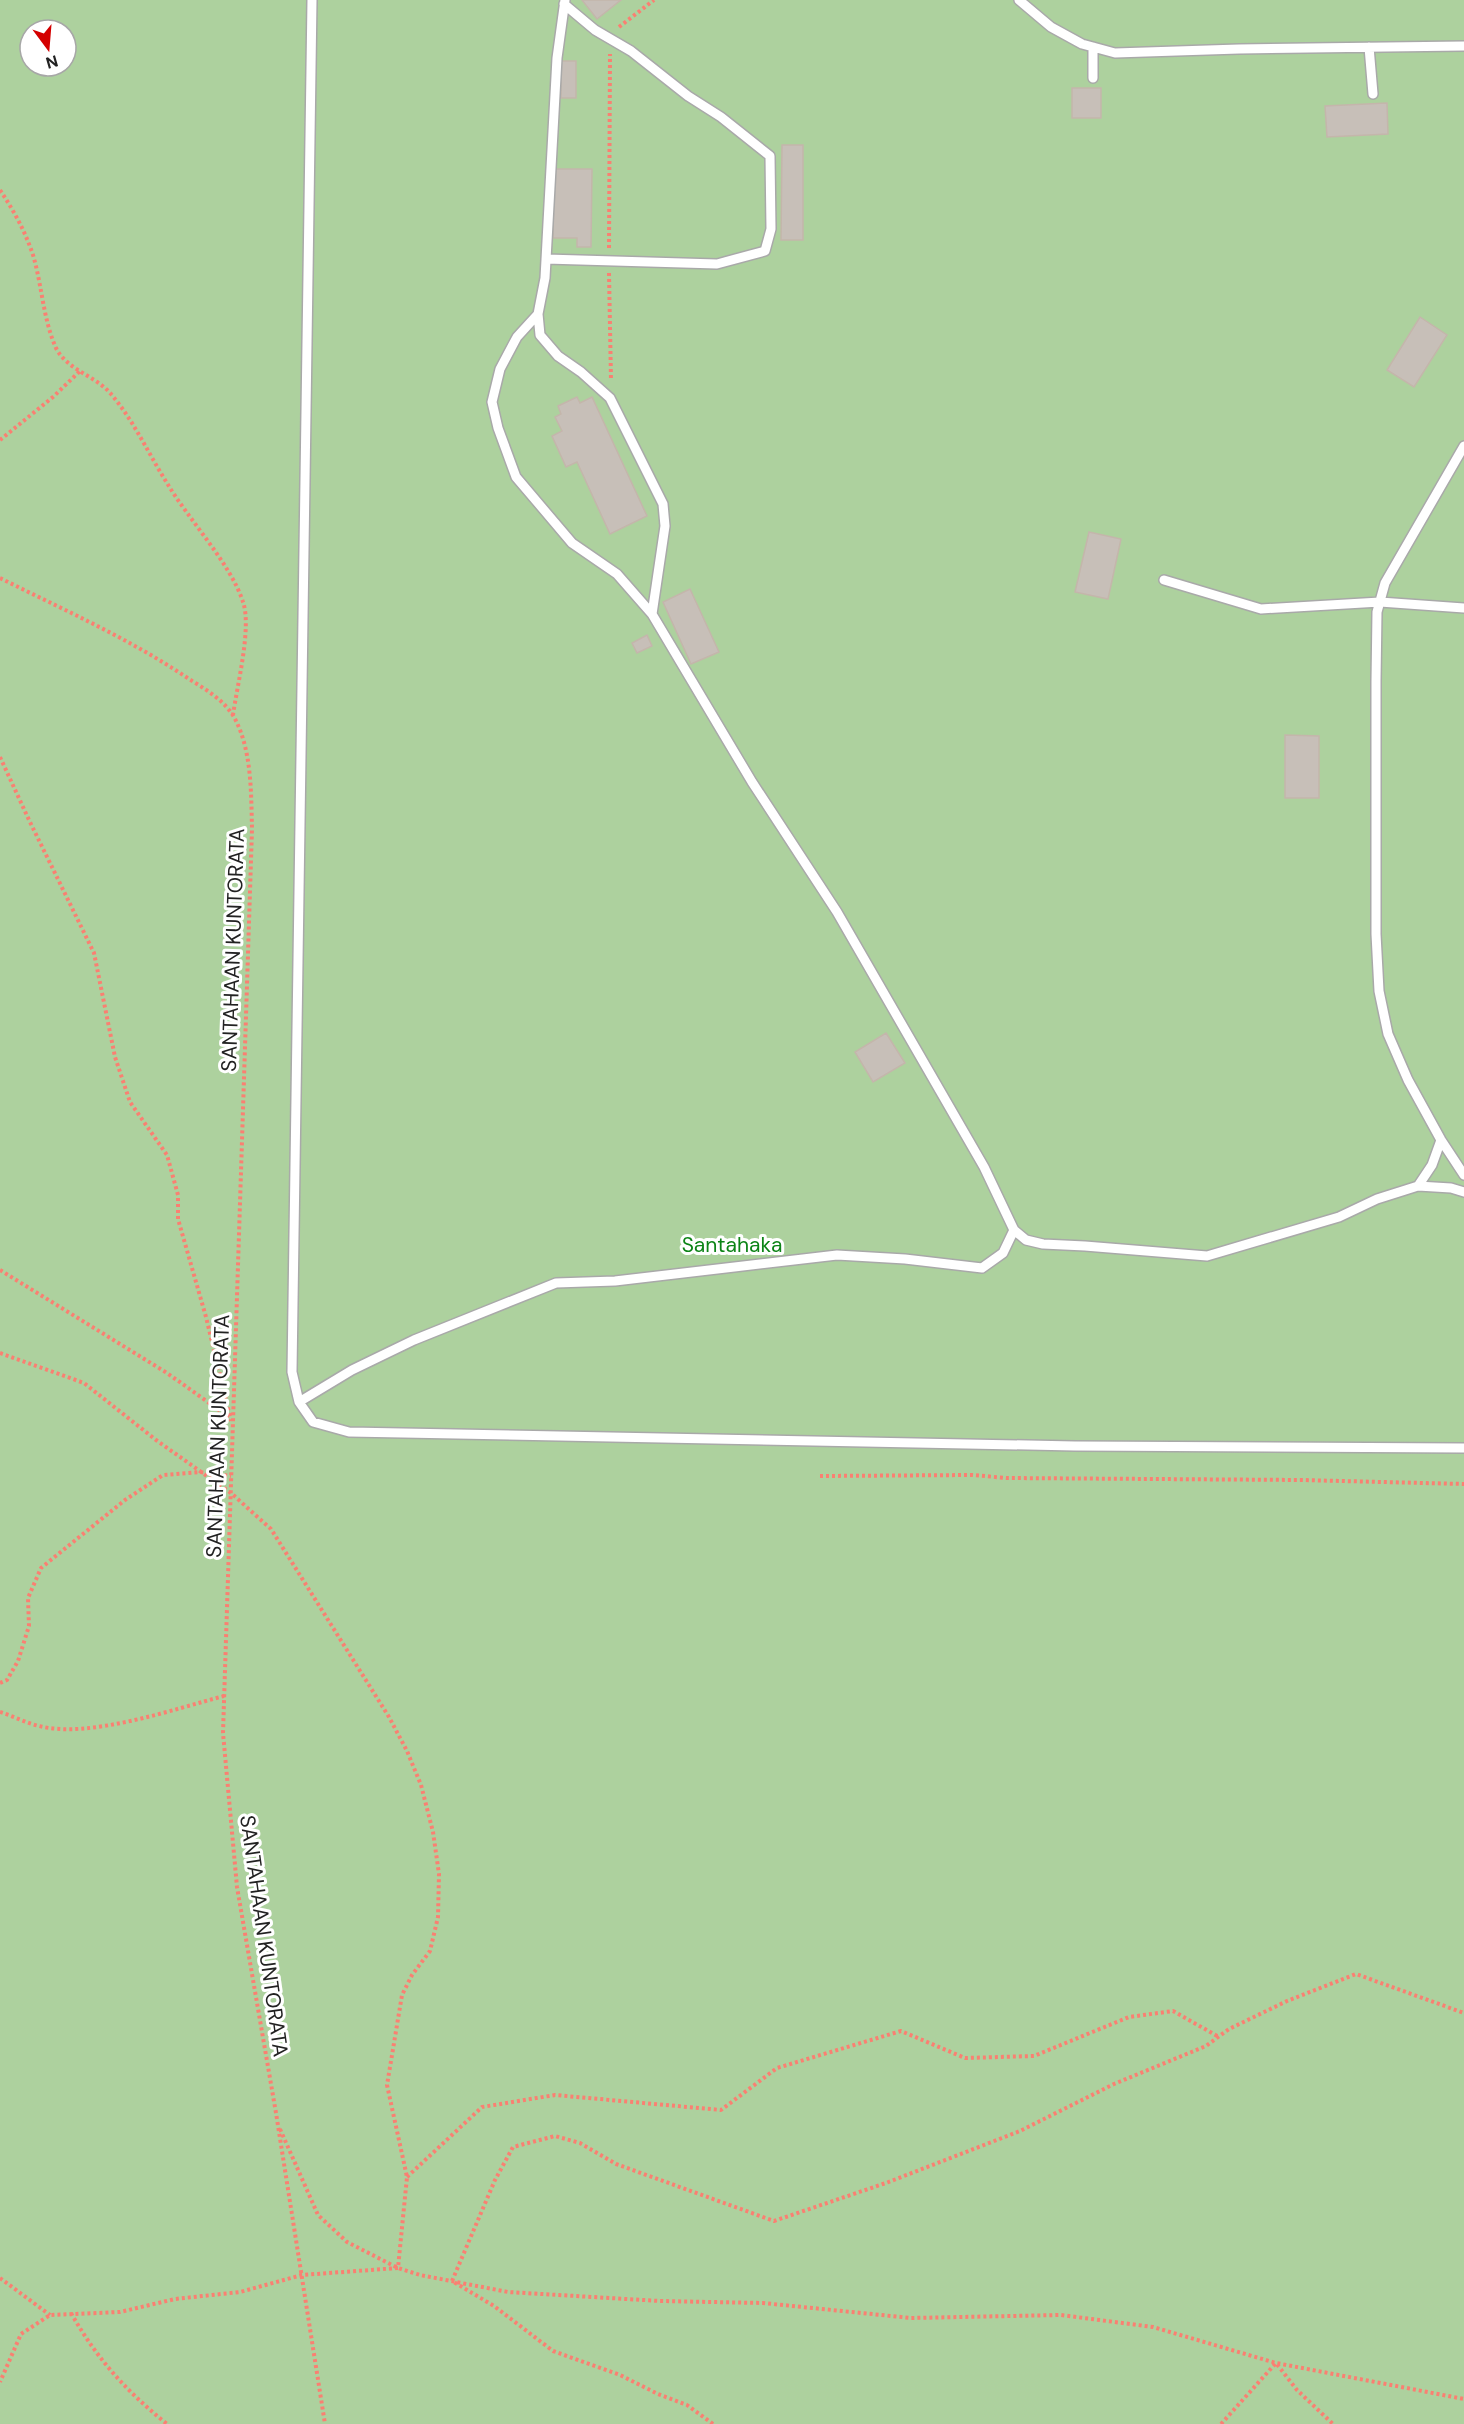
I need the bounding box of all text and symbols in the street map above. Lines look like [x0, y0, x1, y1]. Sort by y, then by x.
north arrow [18, 18, 78, 78]
text: N [43, 50, 61, 74]
street label: SANTAHAAN KUNTORATA [215, 828, 251, 1072]
park label: Santahaka [682, 1231, 782, 1259]
street label: SANTAHAAN KUNTORATA [200, 1314, 236, 1558]
street label: SANTAHAAN KUNTORATA [233, 1813, 295, 2059]

